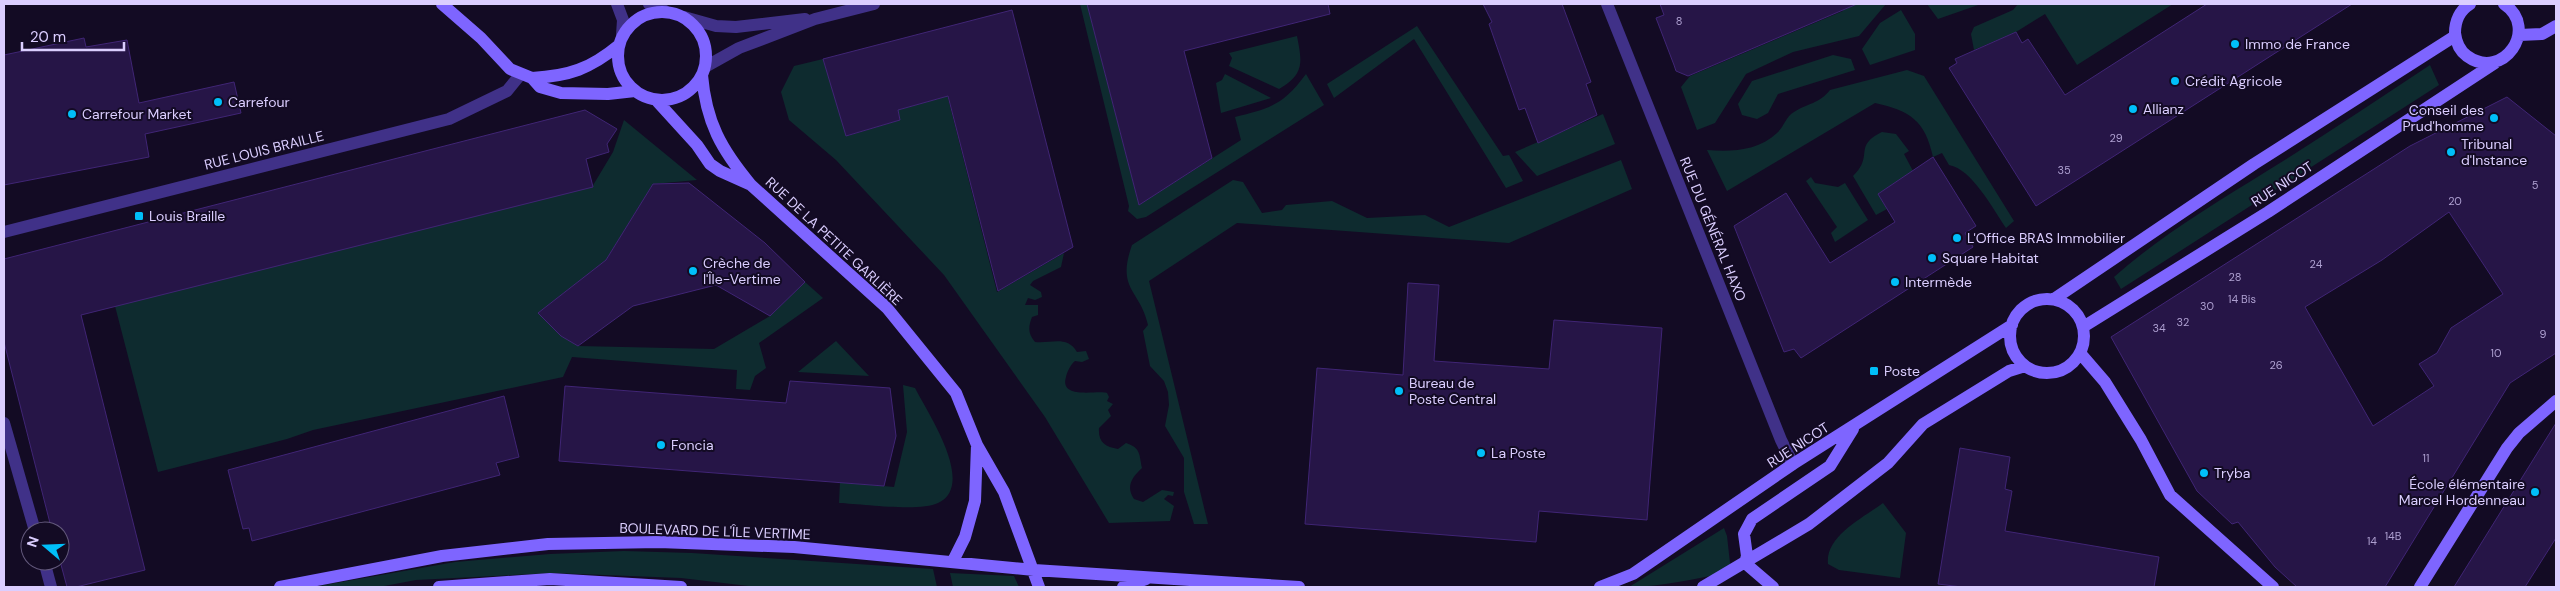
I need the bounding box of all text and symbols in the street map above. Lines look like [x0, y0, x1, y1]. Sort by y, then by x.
house number: 8 [1676, 14, 1682, 28]
scale bar [22, 20, 125, 52]
text: 20 m [30, 27, 66, 47]
place label: Immo de France [2245, 35, 2350, 53]
marker: Immo de France [2229, 38, 2241, 50]
place label: Crédit Agricole [2185, 72, 2282, 90]
marker: Crédit Agricole [2169, 75, 2181, 87]
place label: Carrefour [228, 93, 290, 111]
marker: Carrefour [212, 96, 224, 108]
place label: Allianz [2143, 100, 2184, 118]
place label: Conseil des Prud'homme [2402, 101, 2484, 135]
marker: Allianz [2127, 103, 2139, 115]
place label: Carrefour Market [82, 105, 192, 123]
marker: Carrefour Market [66, 108, 78, 120]
marker: Conseil des Prud'homme [2488, 112, 2500, 124]
street label: RUE LOUIS BRAILLE [202, 126, 326, 174]
house number: 29 [2109, 131, 2123, 145]
place label: Tribunal d'Instance [2461, 135, 2527, 169]
marker: Tribunal d'Instance [2445, 146, 2457, 158]
street label: RUE DU GÉNÉRAL HAXO [1676, 154, 1750, 304]
street label: RUE NICOT [2248, 157, 2316, 211]
house number: 35 [2057, 163, 2071, 177]
street label: RUE DE LA PETITE GARLIÈRE [762, 173, 906, 309]
house number: 5 [2532, 178, 2539, 192]
house number: 20 [2448, 194, 2462, 208]
place label: Louis Braille [149, 207, 225, 225]
marker: Louis Braille [133, 210, 145, 222]
place label: L'Office BRAS Immobilier [1967, 229, 2125, 247]
marker: L'Office BRAS Immobilier [1951, 232, 1963, 244]
place label: Square Habitat [1942, 249, 2039, 267]
marker: Square Habitat [1926, 252, 1938, 264]
place label: Crèche de l'Île-Vertime [703, 254, 781, 288]
house number: 24 [2310, 257, 2323, 271]
marker: Crèche de l'Île-Vertime [687, 265, 699, 277]
house number: 28 [2229, 270, 2241, 284]
place label: Intermède [1905, 273, 1972, 291]
marker: Intermède [1889, 276, 1901, 288]
house number: 14 Bis [2228, 292, 2256, 306]
house number: 30 [2200, 299, 2214, 313]
house number: 32 [2177, 315, 2189, 329]
house number: 34 [2152, 321, 2166, 335]
house number: 9 [2540, 327, 2547, 341]
house number: 10 [2491, 346, 2501, 360]
house number: 26 [2269, 358, 2283, 372]
place label: Poste [1884, 362, 1920, 380]
marker: Poste [1868, 365, 1880, 377]
place label: Bureau de Poste Central [1409, 374, 1496, 408]
marker: Bureau de Poste Central [1393, 385, 1405, 397]
street label: RUE NICOT [1764, 418, 1832, 472]
place label: Foncia [671, 436, 714, 454]
marker: Foncia [655, 439, 667, 451]
place label: La Poste [1491, 444, 1546, 462]
marker: La Poste [1475, 447, 1487, 459]
house number: 11 [2423, 451, 2429, 465]
place label: Tryba [2214, 464, 2250, 482]
marker: Tryba [2198, 467, 2210, 479]
place label: École élémentaire Marcel Hordenneau [2399, 475, 2525, 509]
marker: École élémentaire Marcel Hordenneau [2529, 486, 2541, 498]
street label: BOULEVARD DE L'ÎLE VERTIME [619, 519, 811, 543]
north arrow [20, 521, 70, 571]
house number: 14B [2385, 529, 2402, 543]
text: N [23, 534, 43, 550]
house number: 14 [2367, 534, 2377, 548]

